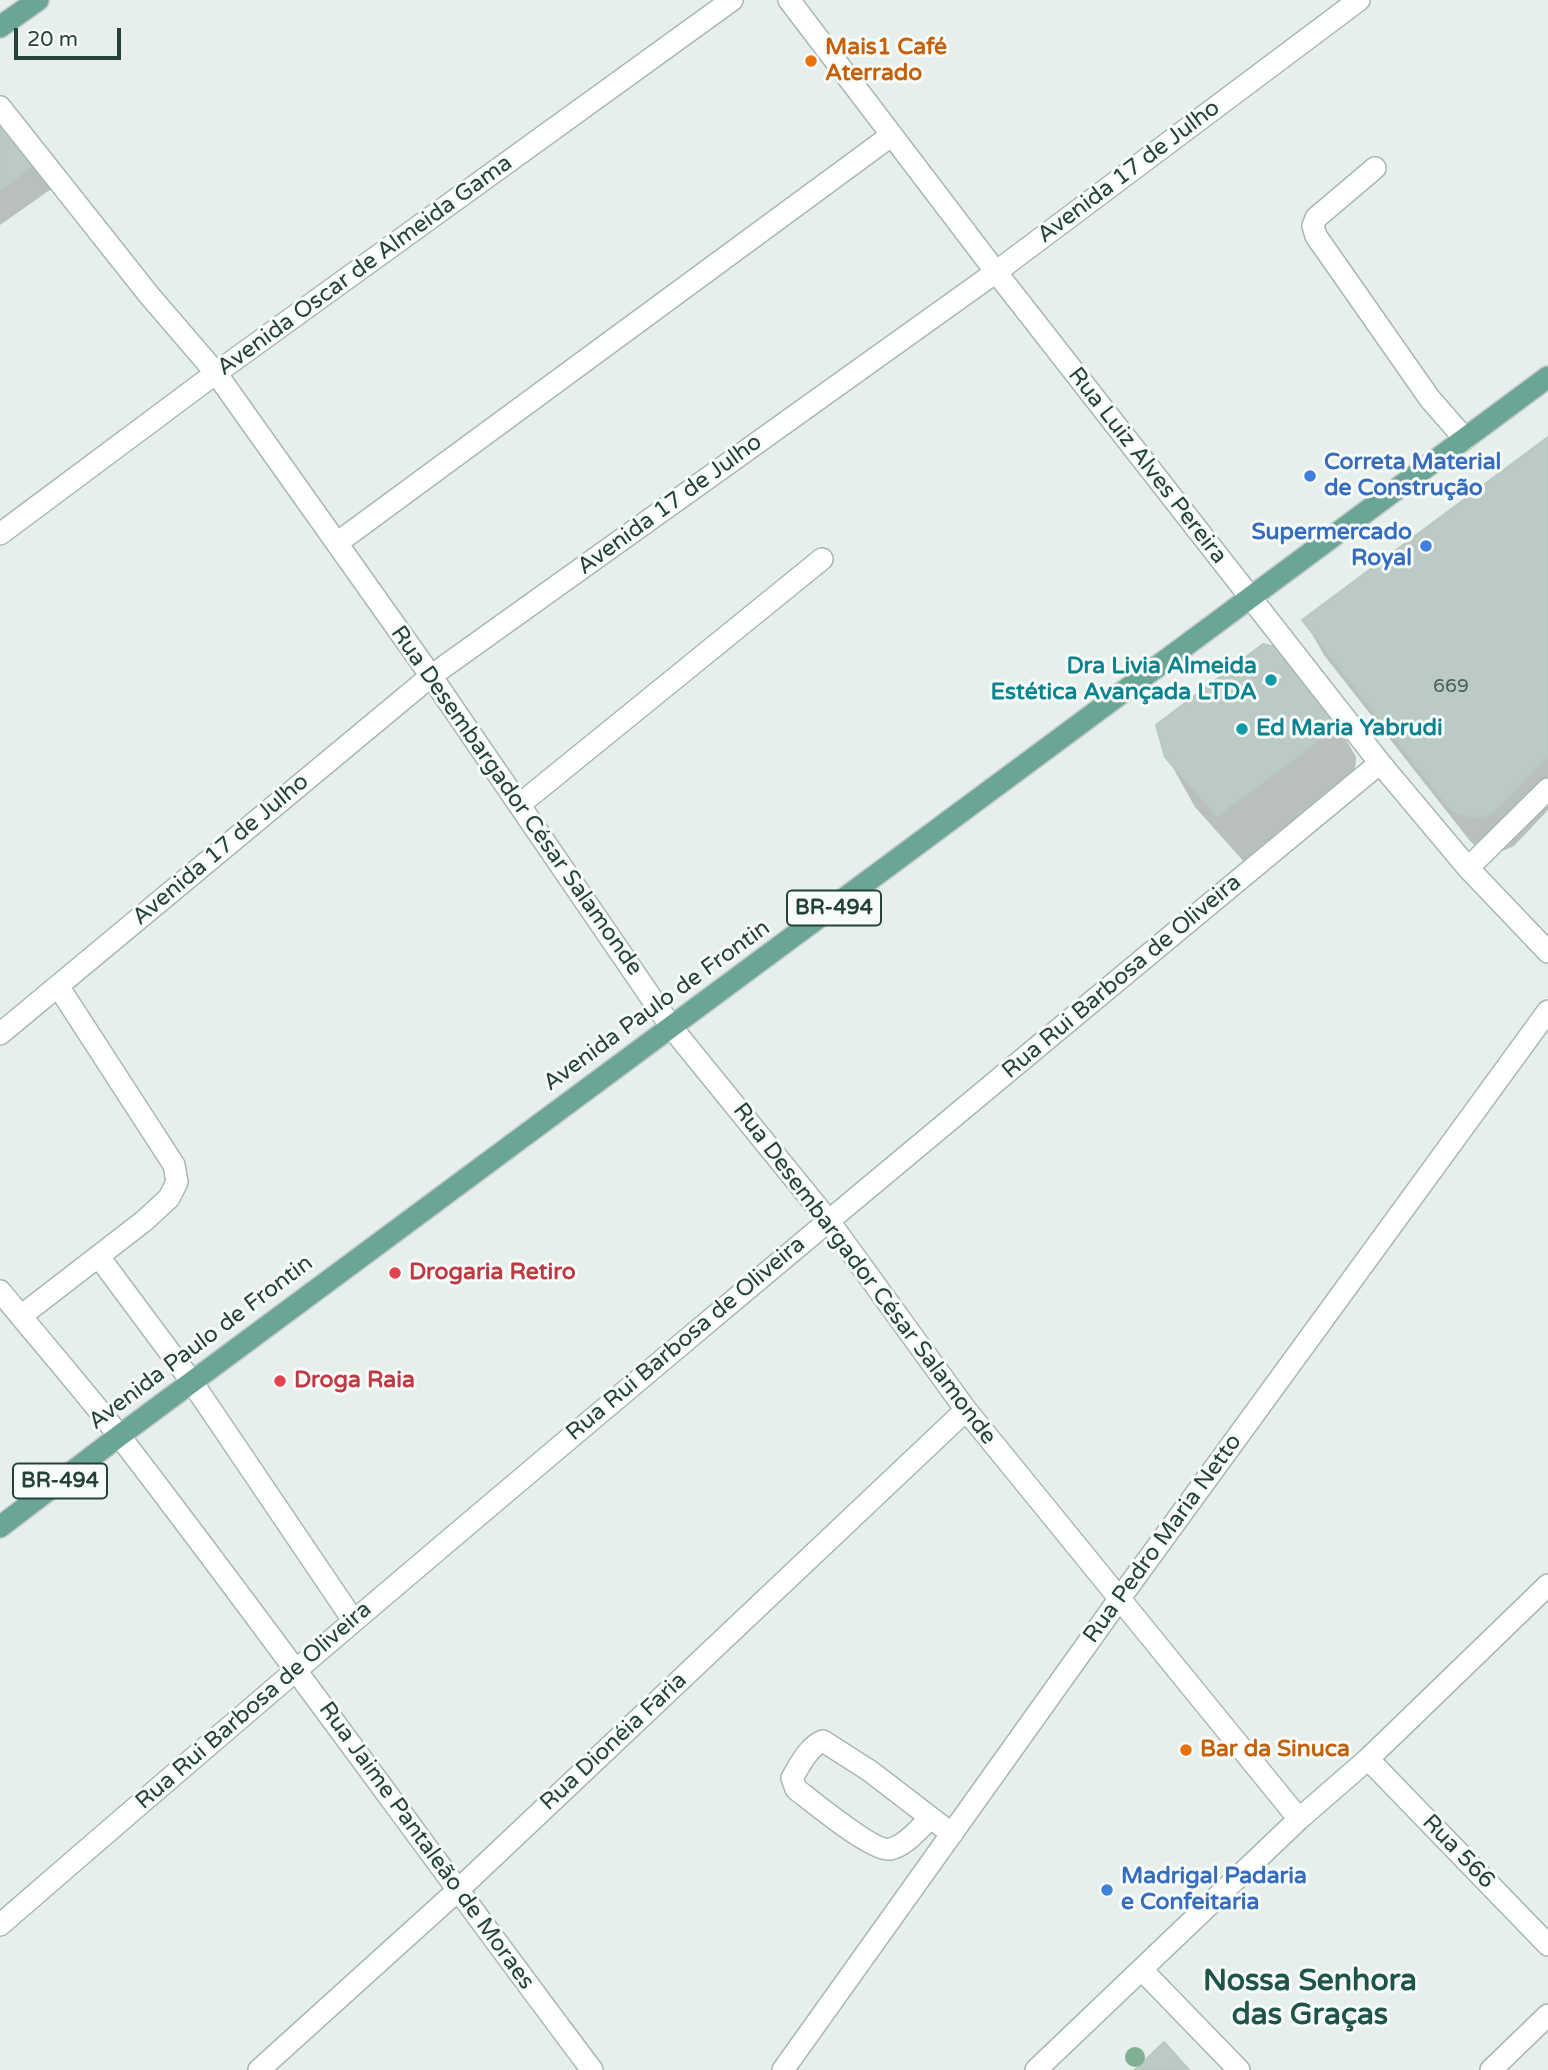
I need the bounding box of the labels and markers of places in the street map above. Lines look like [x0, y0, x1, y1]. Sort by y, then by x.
place label: Mais1 Café Aterrado [825, 34, 947, 88]
marker: Mais1 Café Aterrado [803, 53, 819, 69]
place label: Correta Material de Construção [1324, 449, 1501, 503]
marker: Correta Material de Construção [1302, 468, 1318, 484]
place label: Supermercado Royal [1251, 519, 1412, 573]
marker: Supermercado Royal [1418, 538, 1434, 554]
place label: Dra Livia Almeida Estética Avançada LTDA [991, 653, 1257, 707]
marker: Dra Livia Almeida Estética Avançada LTDA [1263, 672, 1279, 688]
place label: Ed Maria Yabrudi [1256, 715, 1443, 743]
marker: Ed Maria Yabrudi [1234, 721, 1250, 737]
place label: Drogaria Retiro [409, 1259, 576, 1287]
marker: Drogaria Retiro [387, 1265, 403, 1281]
place label: Droga Raia [294, 1367, 415, 1395]
marker: Droga Raia [272, 1373, 288, 1389]
place label: Bar da Sinuca [1200, 1736, 1350, 1764]
marker: Bar da Sinuca [1178, 1742, 1194, 1758]
place label: Madrigal Padaria e Confeitaria [1121, 1863, 1307, 1917]
marker: Madrigal Padaria e Confeitaria [1099, 1882, 1115, 1898]

